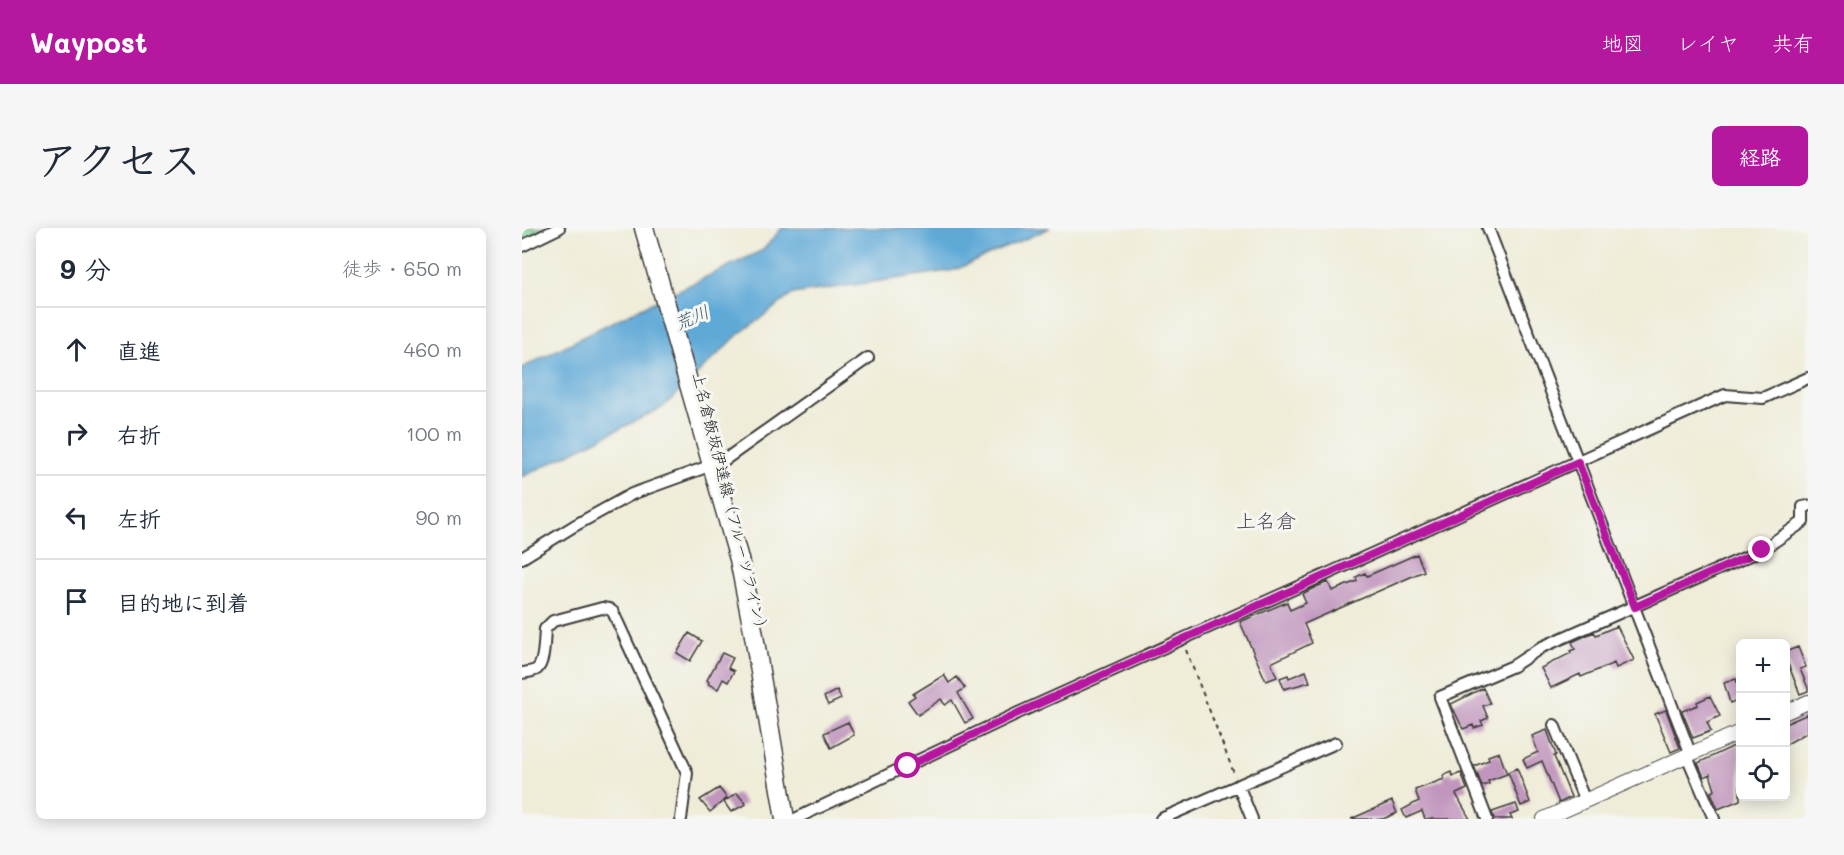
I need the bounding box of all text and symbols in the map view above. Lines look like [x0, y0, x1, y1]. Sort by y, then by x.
text: Waypost [30, 24, 147, 60]
text: 地図 [1602, 29, 1644, 56]
text: レイヤ [1677, 29, 1739, 56]
text: 共有 [1772, 29, 1814, 56]
button: 経路 [1712, 126, 1808, 186]
text: アクセス [36, 131, 201, 186]
text: 9 分 [60, 252, 111, 286]
text: 徒歩 · 650 m [342, 255, 462, 281]
water label: 荒川 [670, 299, 713, 335]
icon: ahead [60, 333, 93, 366]
text: 直進 [117, 336, 161, 365]
text: 460 m [404, 336, 462, 362]
street label: 上名倉飯坂伊達線（フルーツライン） [689, 370, 774, 638]
icon: right [60, 417, 93, 450]
text: 右折 [117, 420, 161, 449]
text: 100 m [406, 420, 462, 446]
icon: left [60, 501, 93, 534]
text: 左折 [117, 504, 161, 533]
text: 90 m [416, 504, 462, 530]
district label: 上名倉 [1236, 507, 1296, 533]
route end [1748, 536, 1774, 562]
icon: arrive [60, 585, 93, 618]
text: 目的地に到着 [117, 588, 249, 617]
map controls [1736, 639, 1790, 801]
button: + [1736, 639, 1790, 693]
button: − [1736, 693, 1790, 747]
button: locate [1736, 747, 1790, 801]
route start [894, 752, 920, 778]

